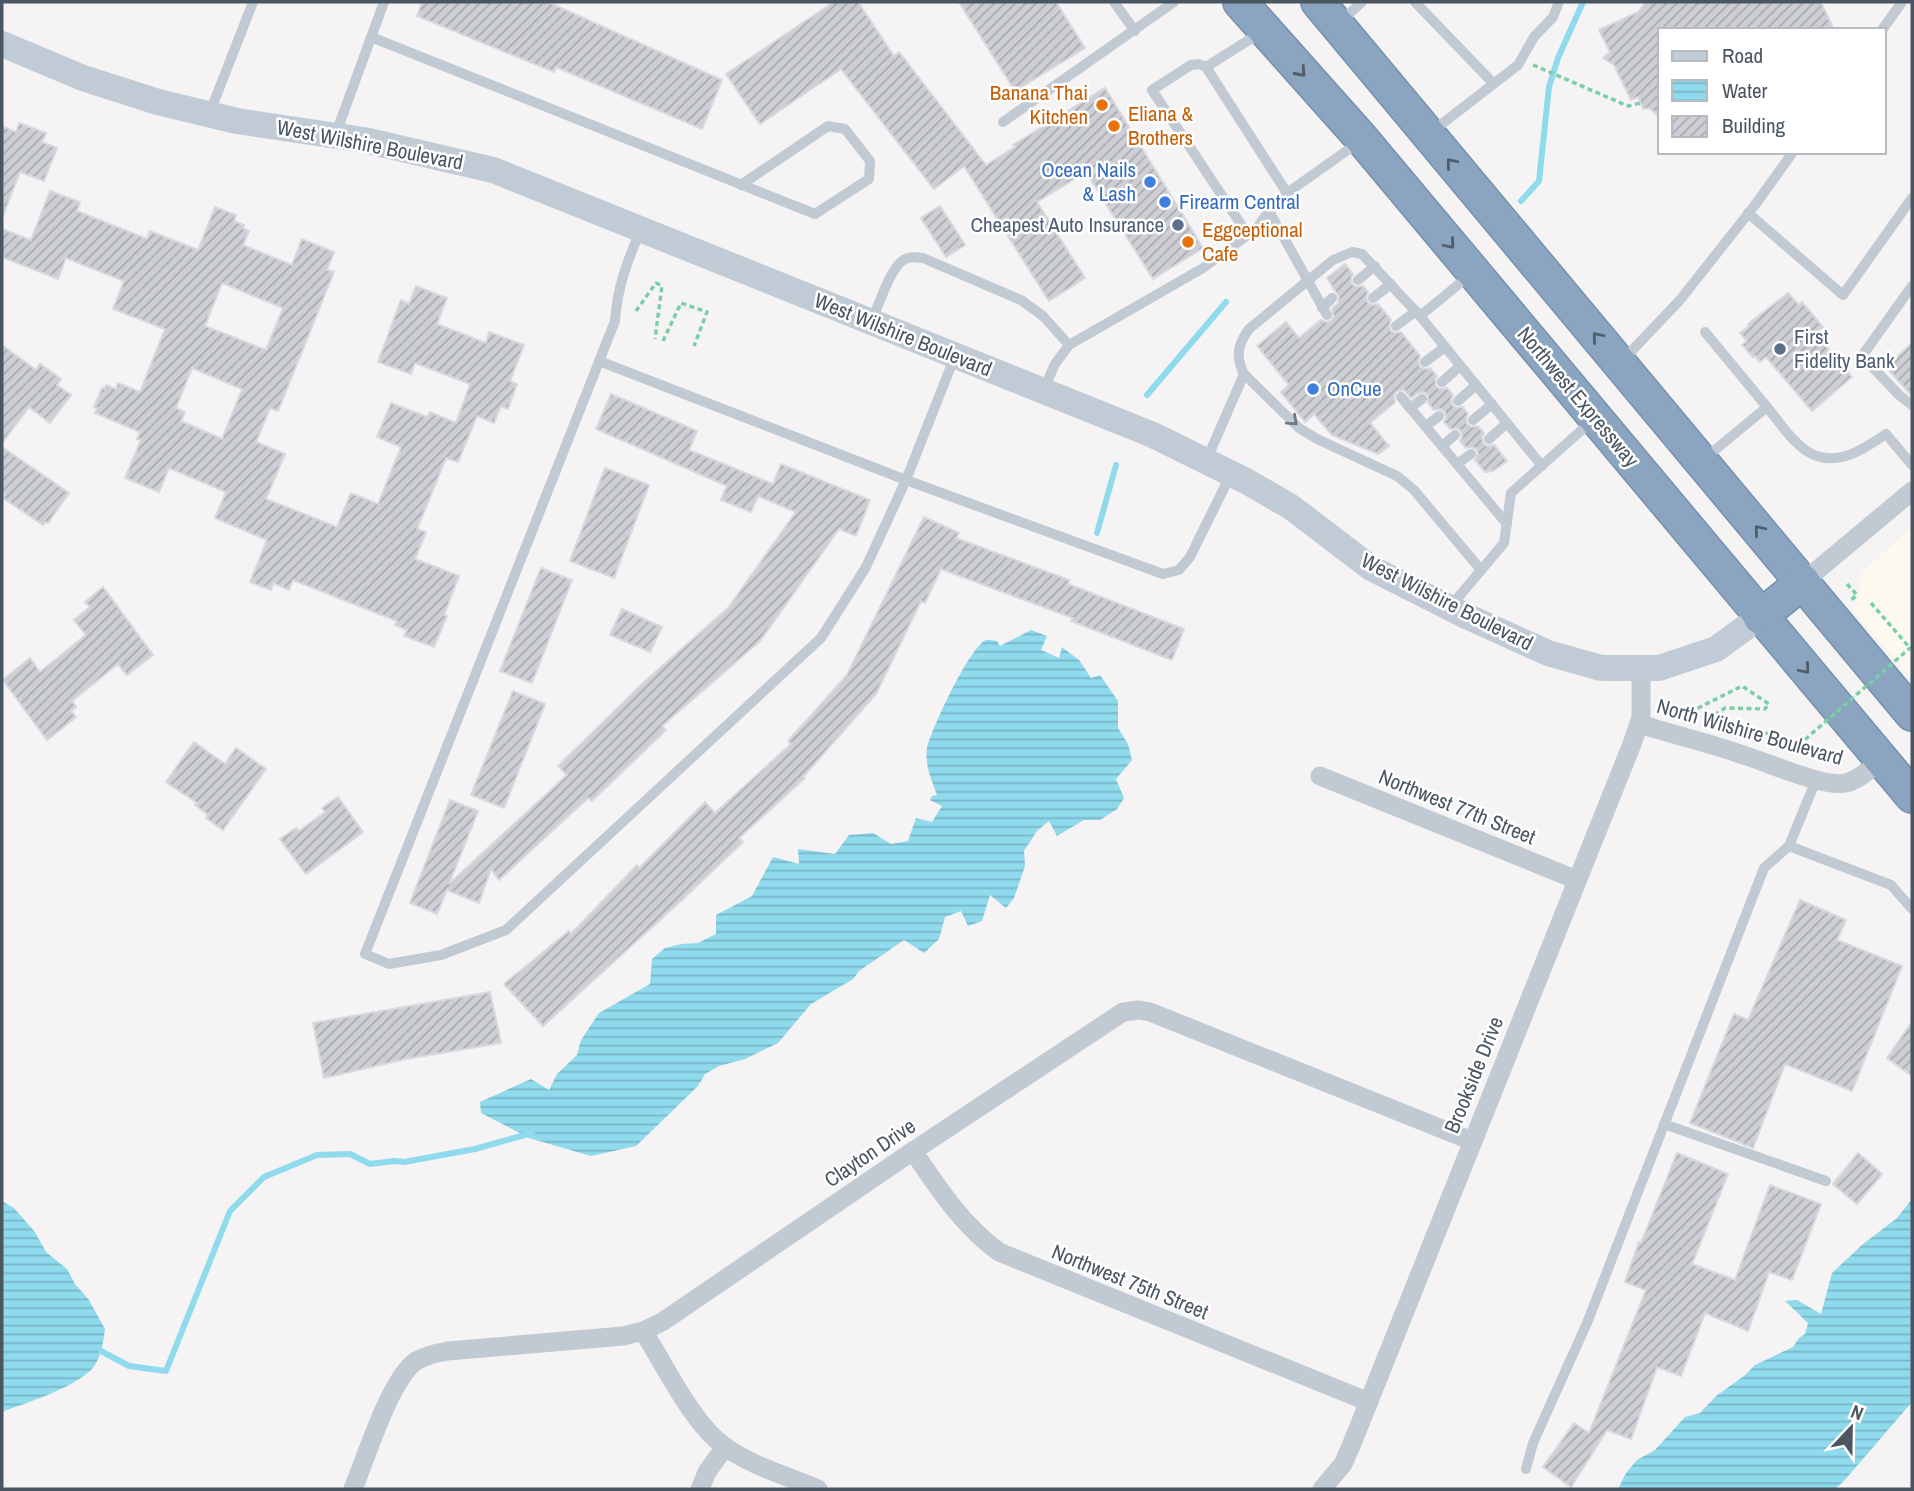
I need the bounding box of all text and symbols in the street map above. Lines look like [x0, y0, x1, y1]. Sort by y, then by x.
legend [1658, 28, 1886, 154]
text: Road [1722, 41, 1763, 70]
one-way arrow [1293, 64, 1305, 77]
text: Water [1722, 76, 1768, 105]
place label: Banana Thai Kitchen [990, 78, 1088, 131]
marker: Banana Thai Kitchen [1094, 97, 1110, 113]
place label: Eliana & Brothers [1128, 99, 1194, 152]
text: Building [1722, 111, 1786, 140]
street label: West Wilshire Boulevard [274, 112, 466, 177]
marker: Eliana & Brothers [1106, 118, 1122, 134]
place label: Ocean Nails & Lash [1041, 155, 1136, 208]
one-way arrow [1447, 158, 1459, 171]
marker: Ocean Nails & Lash [1142, 174, 1158, 190]
place label: Firearm Central [1179, 187, 1300, 216]
marker: Firearm Central [1157, 194, 1173, 210]
place label: Cheapest Auto Insurance [971, 210, 1164, 239]
place label: Eggceptional Cafe [1202, 215, 1303, 268]
marker: Cheapest Auto Insurance [1170, 217, 1186, 233]
marker: Eggceptional Cafe [1180, 234, 1196, 250]
one-way arrow [1441, 236, 1454, 249]
street label: West Wilshire Boulevard [810, 286, 996, 383]
street label: Northwest Expressway [1511, 320, 1646, 473]
place label: First Fidelity Bank [1794, 322, 1895, 375]
one-way arrow [1593, 332, 1605, 345]
marker: First Fidelity Bank [1772, 341, 1788, 357]
place label: OnCue [1327, 374, 1382, 403]
marker: OnCue [1305, 381, 1321, 397]
one-way arrow [1285, 413, 1298, 425]
one-way arrow [1755, 525, 1767, 538]
street label: West Wilshire Boulevard [1356, 546, 1538, 657]
one-way arrow [1797, 660, 1809, 673]
street label: North Wilshire Boulevard [1654, 691, 1847, 772]
street label: Northwest 77th Street [1375, 762, 1540, 851]
street label: Brookside Drive [1437, 1012, 1510, 1137]
street label: Clayton Drive [818, 1111, 921, 1194]
street label: Northwest 75th Street [1048, 1237, 1213, 1326]
north arrow [1816, 1393, 1886, 1463]
text: N [1847, 1398, 1867, 1426]

